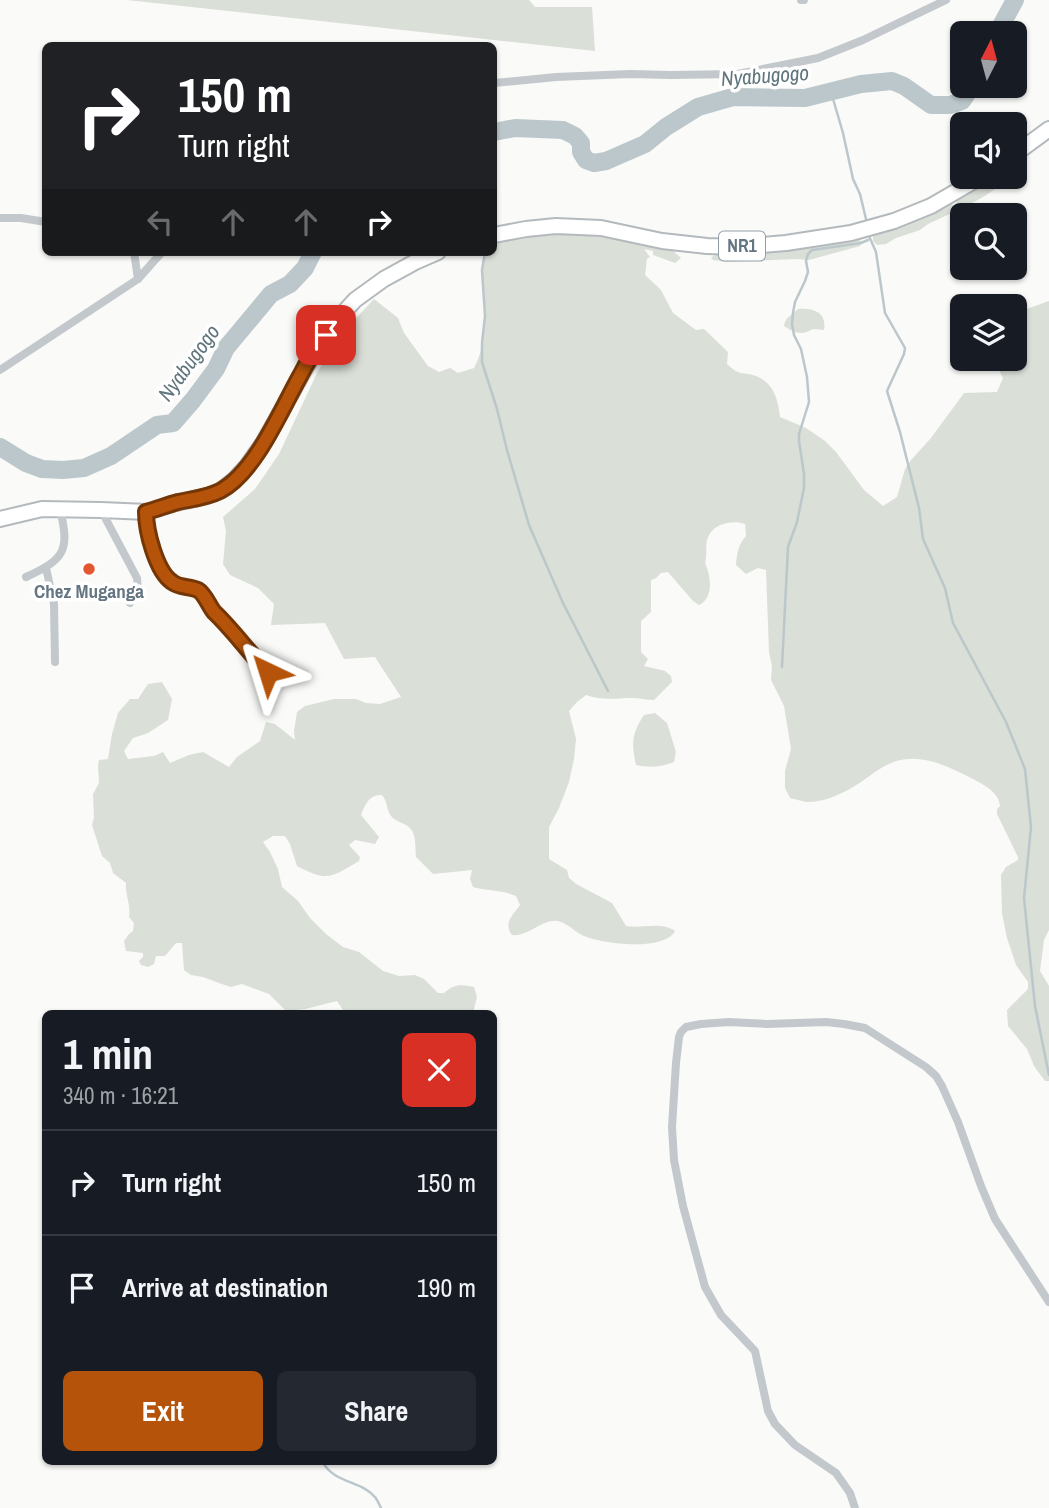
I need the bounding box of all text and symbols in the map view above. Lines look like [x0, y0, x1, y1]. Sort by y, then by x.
north arrow [950, 21, 1027, 98]
map controls [950, 21, 1027, 371]
water label: Nyabugogo [720, 58, 810, 93]
text: 150 m [178, 61, 292, 127]
icon: right [63, 70, 154, 161]
button: sound [950, 112, 1027, 189]
text: Turn right [178, 124, 290, 167]
icon: left [141, 203, 179, 241]
icon: ahead [214, 203, 252, 241]
icon: ahead [287, 203, 325, 241]
icon: right [360, 203, 398, 241]
button: search [950, 203, 1027, 280]
road number: NR1 [719, 232, 765, 260]
button: layers [950, 294, 1027, 371]
pin [296, 305, 356, 365]
icon: arrive [307, 316, 345, 354]
water label: Nyabugogo [151, 319, 226, 407]
marker: Chez Muganga [81, 561, 97, 577]
place label: Chez Muganga [34, 578, 144, 604]
position arrow [231, 635, 305, 709]
text: 1 min [63, 1026, 153, 1082]
button: close [402, 1033, 476, 1107]
text: 340 m · 16:21 [63, 1080, 178, 1111]
icon: right [63, 1164, 101, 1202]
text: Turn right [122, 1165, 221, 1200]
text: 150 m [417, 1165, 476, 1200]
icon: arrive [63, 1269, 101, 1307]
text: Arrive at destination [122, 1270, 328, 1305]
text: 190 m [417, 1270, 476, 1305]
button: Exit [63, 1371, 263, 1451]
button: Share [277, 1371, 476, 1451]

